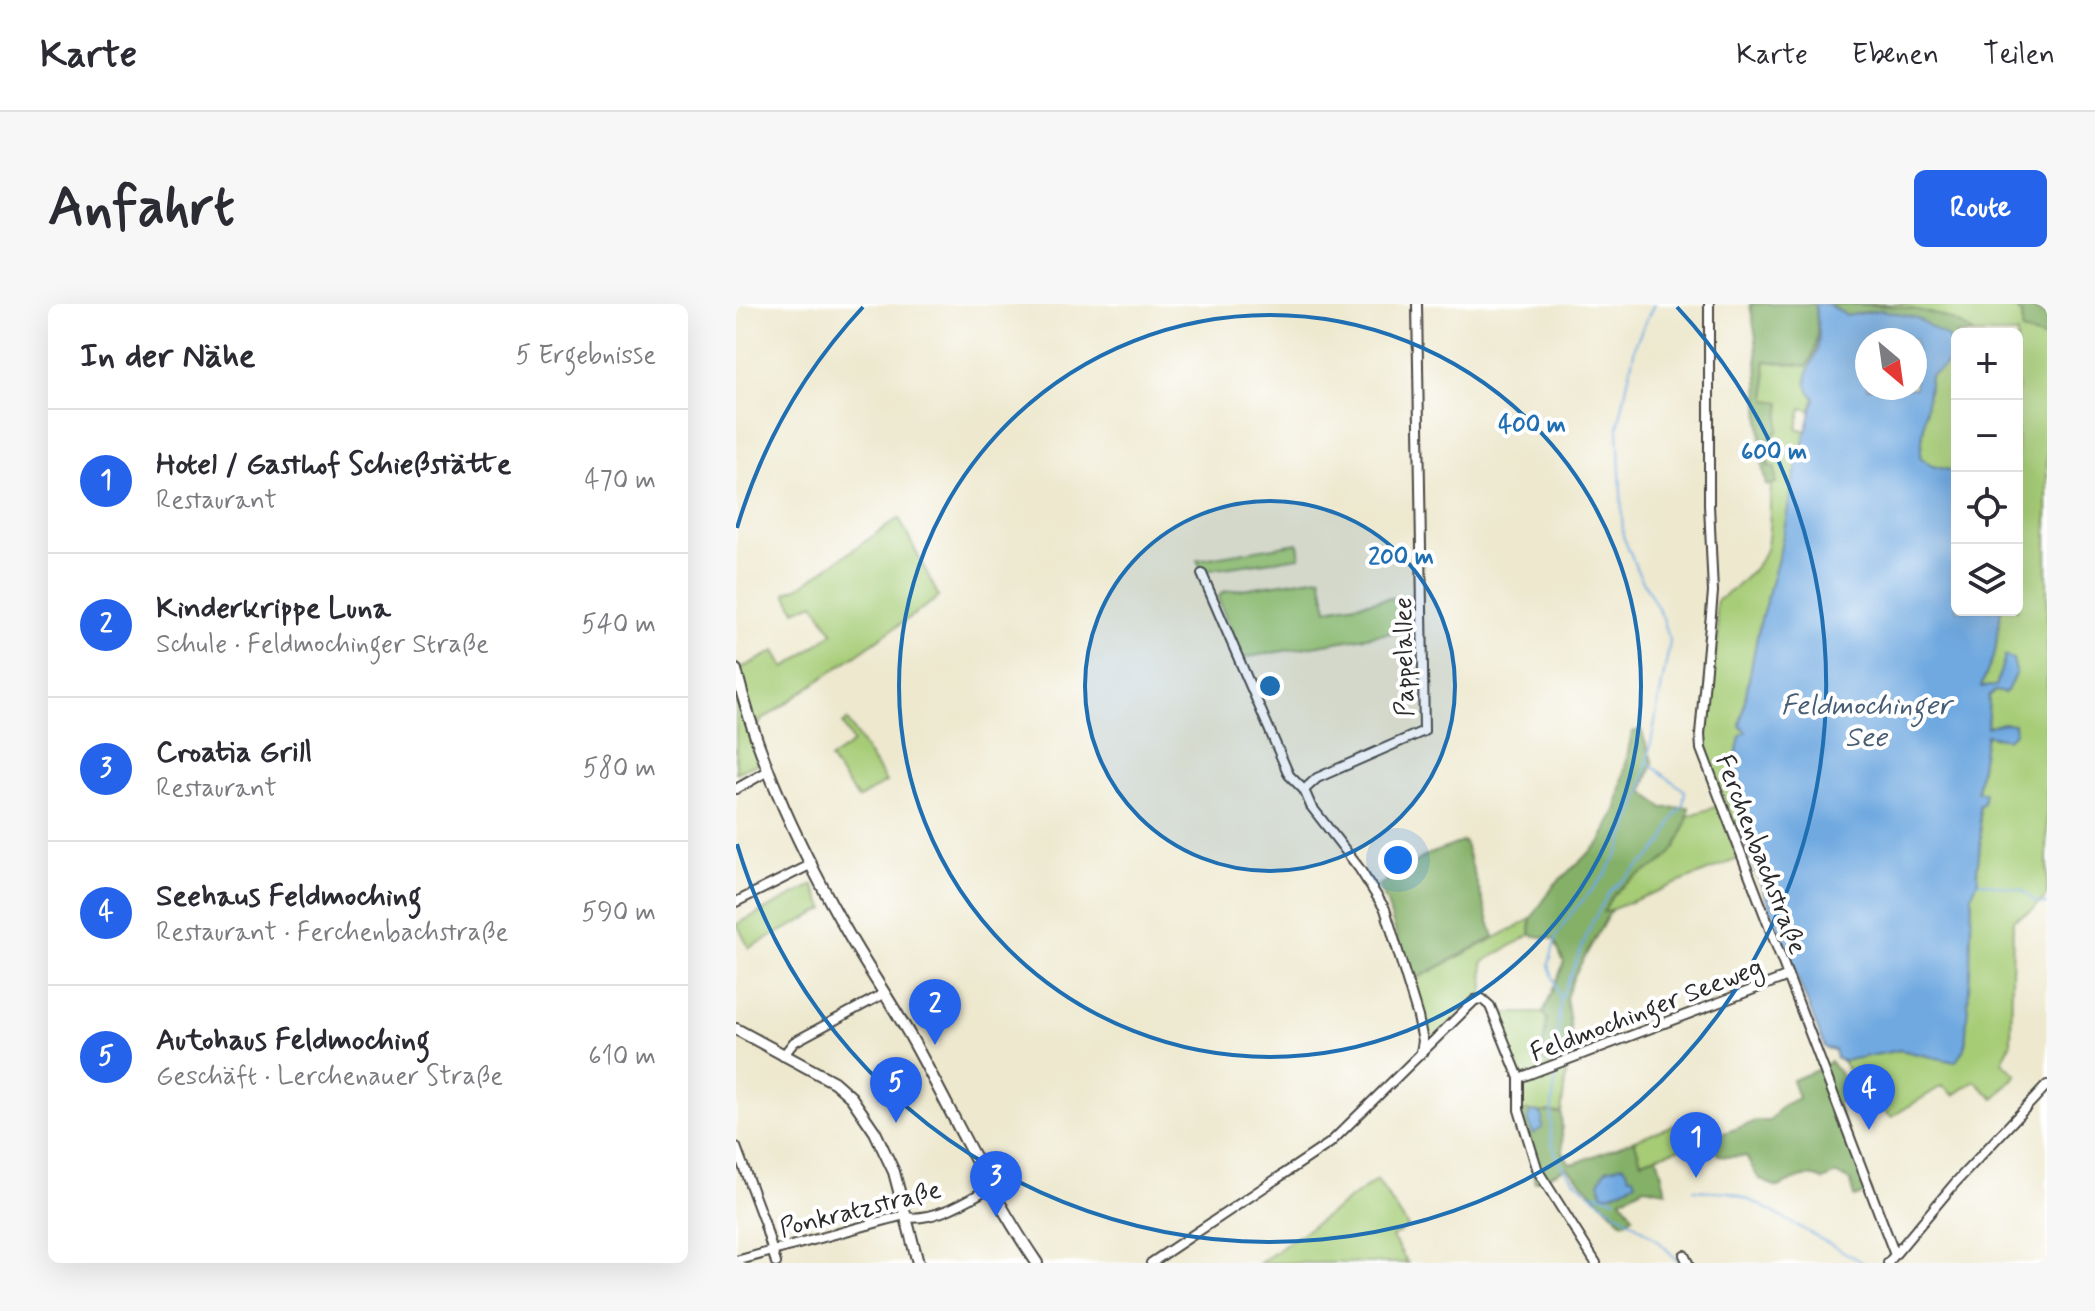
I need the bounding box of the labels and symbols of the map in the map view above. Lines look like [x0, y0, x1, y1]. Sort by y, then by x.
north arrow [1855, 328, 1927, 400]
text: 400 m [1498, 410, 1566, 441]
text: 600 m [1741, 437, 1807, 468]
text: 200 m [1368, 542, 1434, 573]
street label: Pappelallee [1387, 597, 1423, 717]
centre of rings [1256, 672, 1284, 700]
water label: Feldmochinger See [1781, 688, 1955, 757]
street label: Ferchenbachstraße [1706, 750, 1814, 960]
your location [1378, 840, 1418, 880]
street label: Feldmochinger Seeweg [1526, 951, 1769, 1074]
pin: 2 [909, 979, 961, 1045]
pin: 5 [870, 1057, 922, 1123]
pin: 4 [1843, 1064, 1895, 1130]
pin: 1 [1670, 1112, 1722, 1178]
pin: 3 [970, 1151, 1022, 1217]
street label: Ponkratzstraße [776, 1173, 945, 1246]

